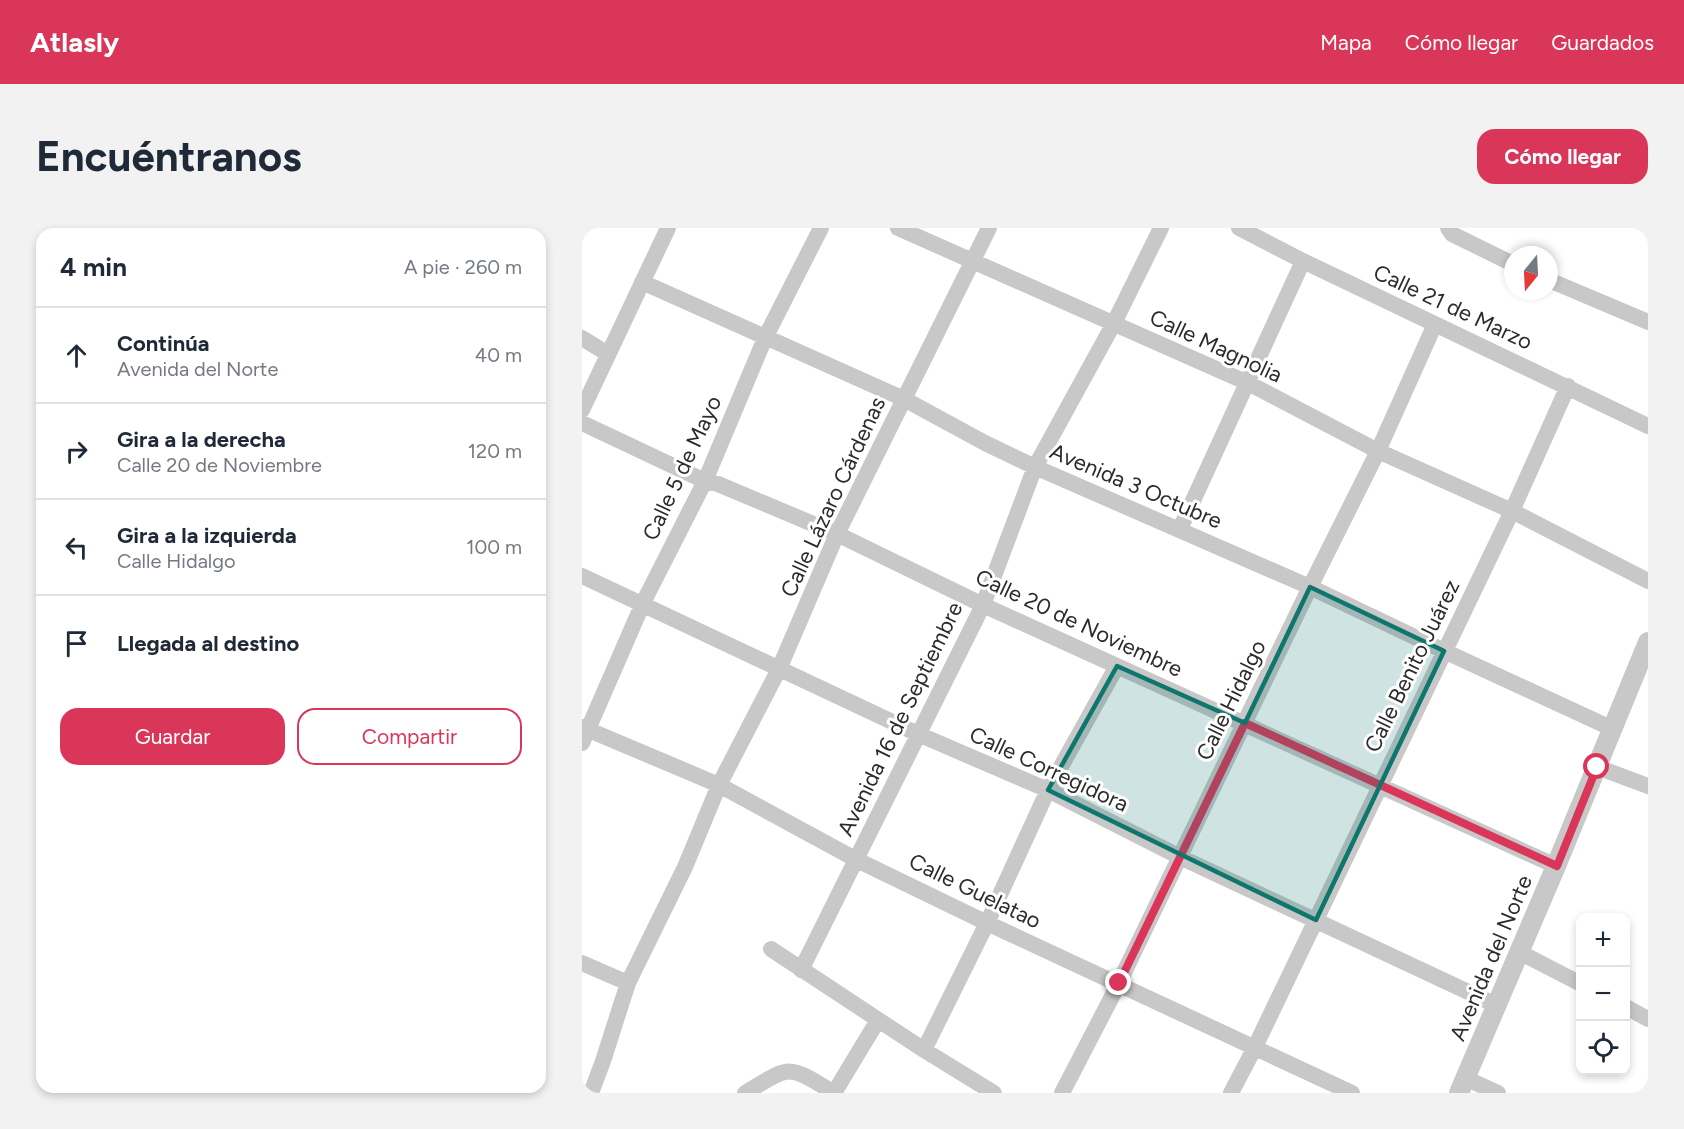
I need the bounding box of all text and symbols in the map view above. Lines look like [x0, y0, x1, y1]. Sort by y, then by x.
text: Atlasly [30, 25, 119, 59]
text: Mapa [1320, 30, 1372, 55]
text: Cómo llegar [1405, 30, 1518, 55]
text: Guardados [1551, 30, 1654, 55]
button: Cómo llegar [1477, 129, 1648, 184]
text: Encuéntranos [36, 131, 302, 182]
north arrow [1504, 246, 1558, 300]
text: 4 min [60, 251, 127, 283]
text: A pie · 260 m [404, 255, 522, 279]
street label: Calle 21 de Marzo [1369, 258, 1537, 356]
street label: Calle Magnolia [1145, 304, 1287, 388]
text: Continúa [117, 330, 210, 357]
icon: ahead [60, 339, 93, 372]
text: 40 m [475, 343, 522, 367]
text: Avenida del Norte [117, 357, 278, 381]
street label: Calle 5 de Mayo [637, 391, 727, 545]
street label: Calle Lázaro Cárdenas [775, 393, 891, 601]
text: Gira a la derecha [117, 426, 286, 453]
icon: right [60, 435, 93, 468]
street label: Avenida 3 Octubre [1046, 438, 1226, 534]
text: 120 m [468, 439, 522, 463]
text: Calle 20 de Noviembre [117, 453, 322, 477]
text: Gira a la izquierda [117, 522, 297, 549]
icon: left [60, 531, 93, 564]
text: 100 m [466, 535, 522, 559]
text: Calle Hidalgo [117, 549, 236, 573]
street label: Calle 20 de Noviembre [971, 563, 1187, 683]
street label: Calle Benito Juárez [1359, 575, 1465, 757]
street label: Avenida 16 de Septiembre [832, 598, 968, 840]
icon: arrive [60, 627, 93, 660]
text: Llegada al destino [117, 630, 299, 657]
street label: Calle Hidalgo [1190, 635, 1272, 765]
button: Guardar [60, 708, 285, 765]
button: Compartir [297, 708, 522, 765]
street label: Calle Corregidora [965, 720, 1133, 818]
route start [1583, 753, 1609, 779]
street label: Calle Guelatao [905, 847, 1045, 935]
street label: Avenida del Norte [1444, 871, 1538, 1045]
map controls [1576, 913, 1630, 1075]
button: + [1576, 913, 1630, 967]
button: − [1576, 967, 1630, 1021]
route end [1105, 969, 1131, 995]
button: locate [1576, 1021, 1630, 1075]

